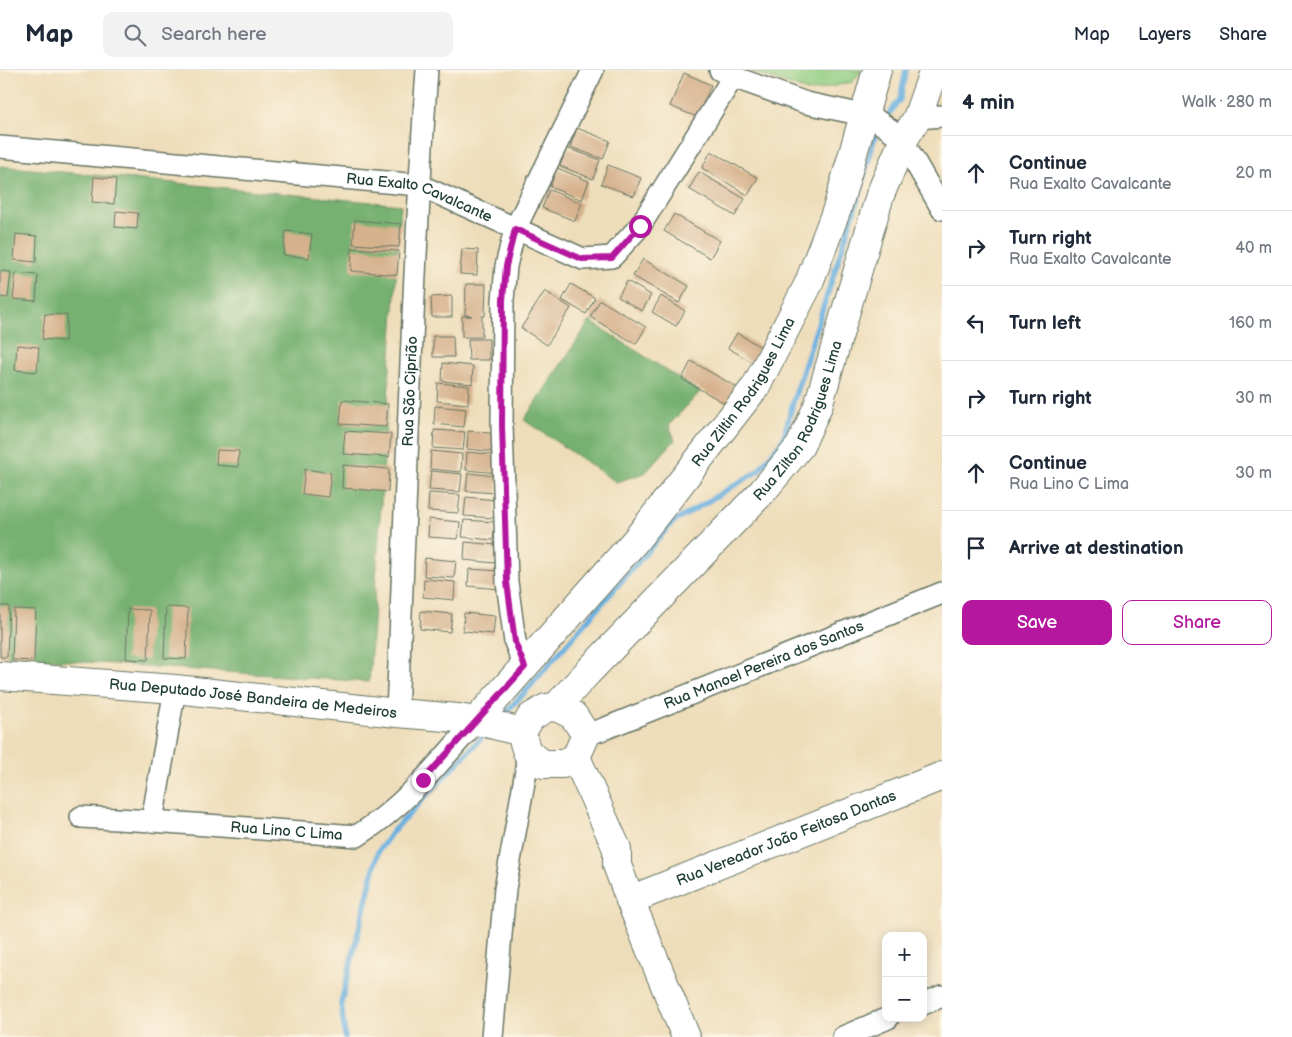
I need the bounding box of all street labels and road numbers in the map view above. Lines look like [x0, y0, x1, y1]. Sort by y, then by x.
street label: Rua Exalto Cavalcante [345, 169, 496, 226]
street label: Rua Ziltin Rodrigues Lima [687, 314, 799, 470]
street label: Rua São Ciprião [398, 336, 422, 447]
street label: Rua Zilton Rodrigues Lima [749, 338, 846, 505]
street label: Rua Manoel Pereira dos Santos [661, 616, 867, 713]
street label: Rua Deputado José Bandeira de Medeiros [108, 675, 398, 722]
street label: Rua Vereador João Feitosa Dantas [673, 785, 899, 890]
street label: Rua Lino C Lima [230, 817, 343, 844]

